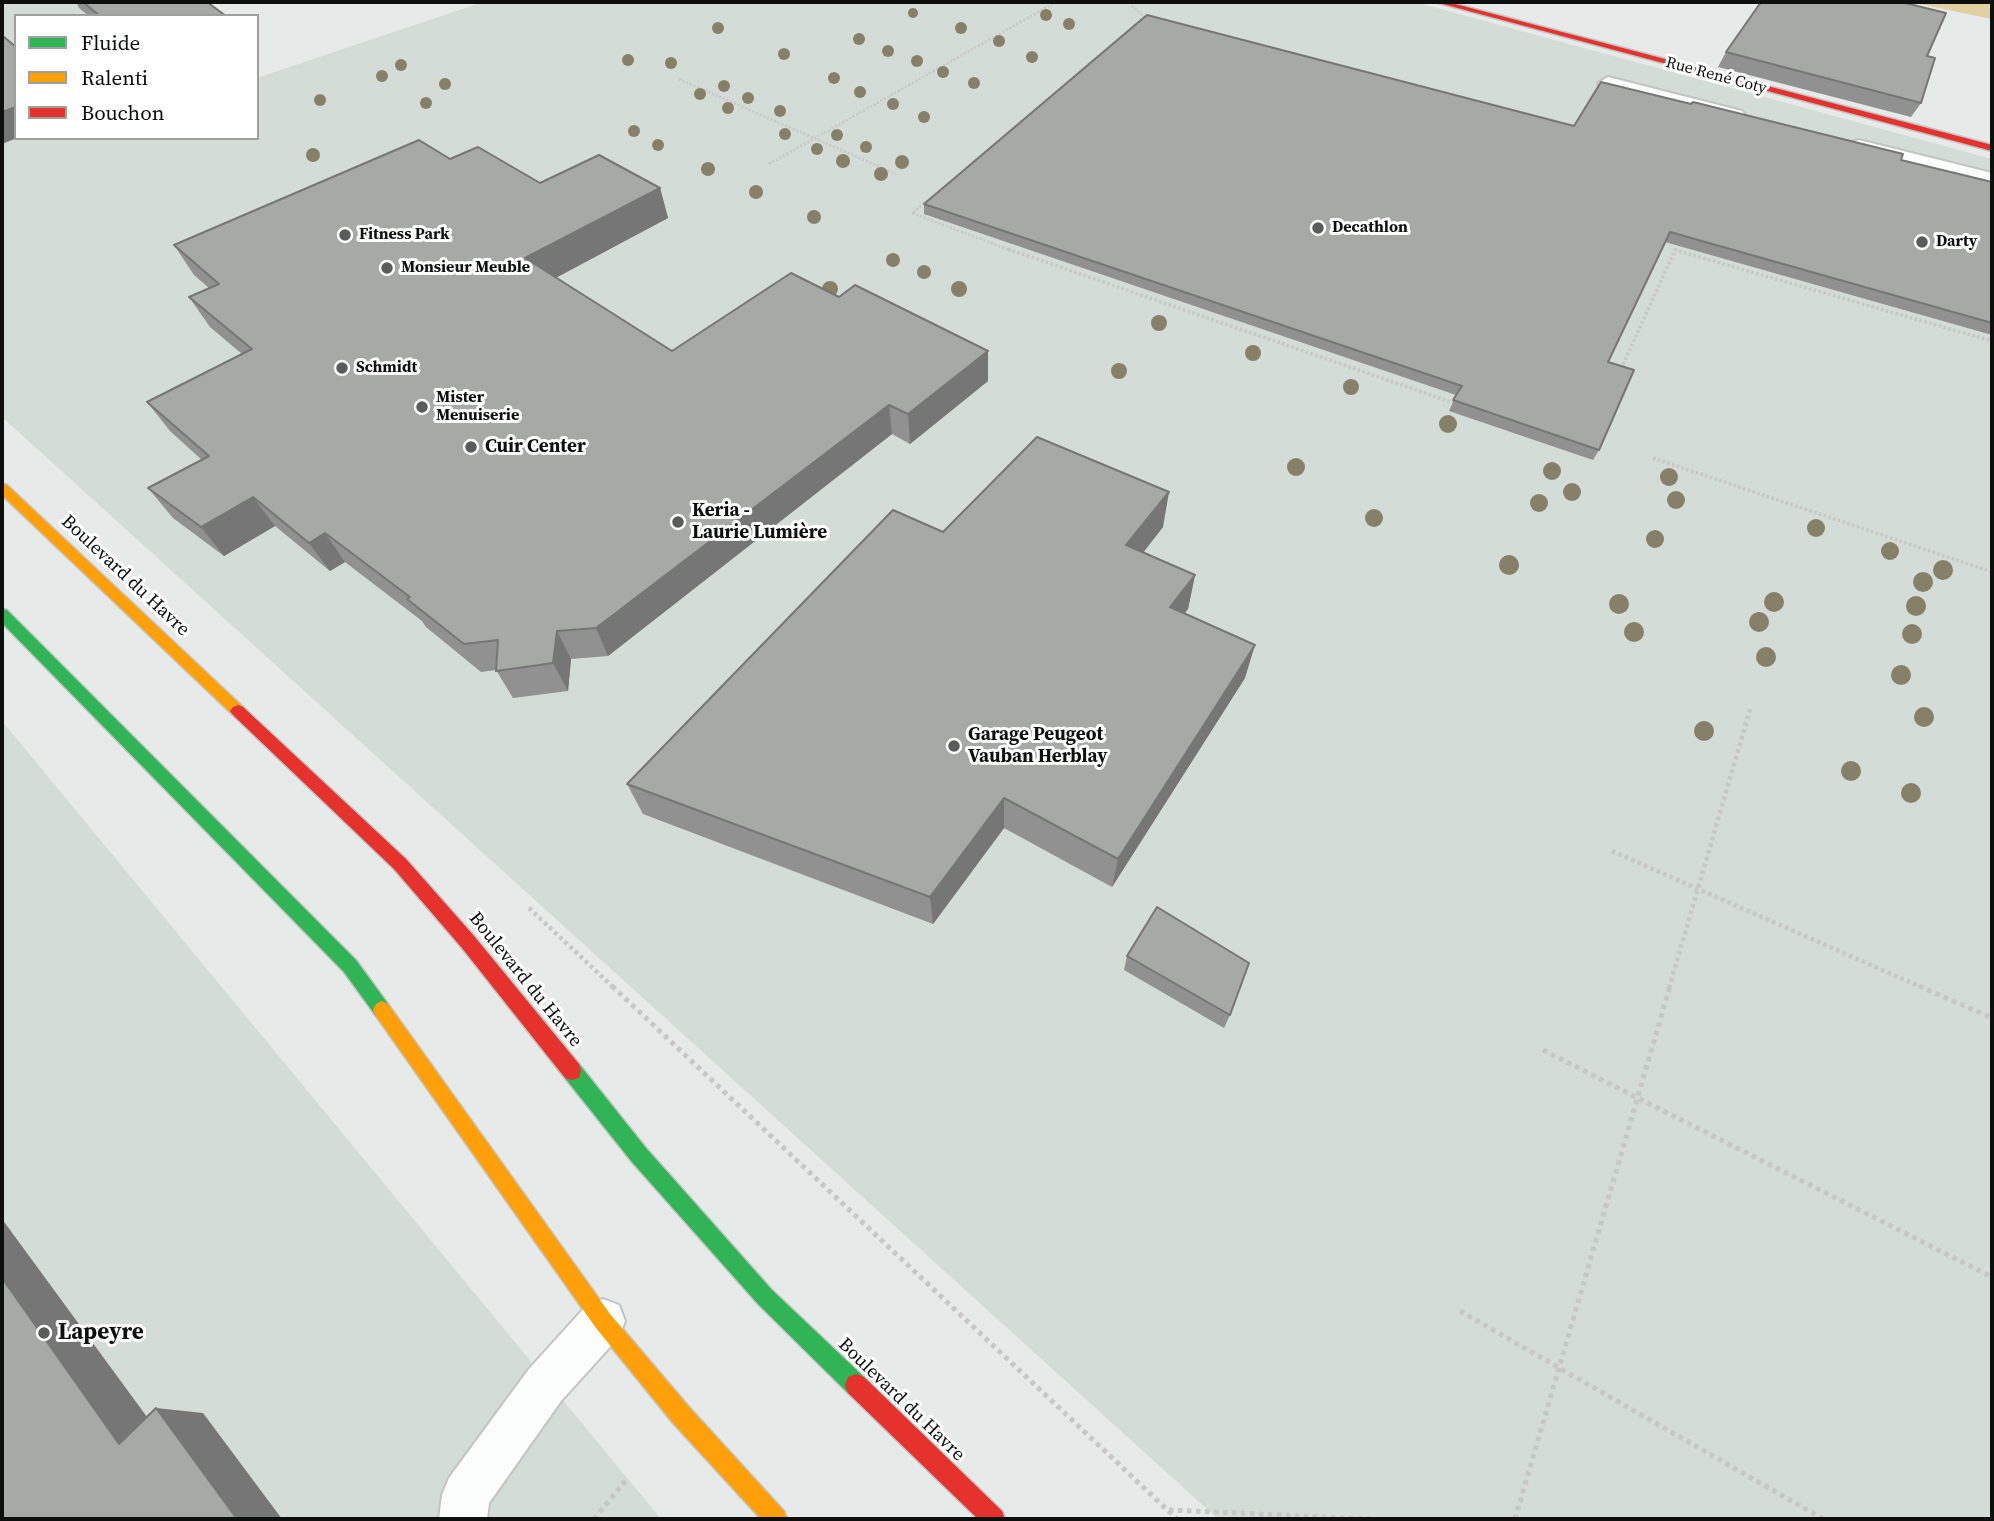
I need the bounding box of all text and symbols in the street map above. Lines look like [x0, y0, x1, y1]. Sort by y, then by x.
legend [14, 14, 259, 140]
text: Fluide [81, 28, 140, 57]
street label: Rue René Coty [1664, 53, 1768, 99]
text: Ralenti [81, 63, 148, 92]
text: Bouchon [81, 98, 164, 127]
place label: Decathlon [1332, 218, 1408, 238]
marker: Decathlon [1310, 220, 1326, 236]
place label: Fitness Park [359, 225, 450, 245]
marker: Fitness Park [337, 227, 353, 243]
place label: Darty [1936, 232, 1977, 252]
marker: Darty [1914, 234, 1930, 250]
place label: Monsieur Meuble [401, 258, 530, 278]
marker: Monsieur Meuble [379, 260, 395, 276]
place label: Schmidt [356, 358, 417, 378]
marker: Schmidt [334, 360, 350, 376]
place label: Mister Menuiserie [436, 388, 519, 426]
marker: Mister Menuiserie [414, 399, 430, 415]
place label: Cuir Center [485, 436, 586, 458]
marker: Cuir Center [463, 439, 479, 455]
place label: Keria - Laurie Lumière [692, 500, 827, 544]
street label: Boulevard du Havre [56, 511, 194, 641]
marker: Keria - Laurie Lumière [670, 514, 686, 530]
place label: Garage Peugeot Vauban Herblay [968, 724, 1107, 768]
marker: Garage Peugeot Vauban Herblay [946, 738, 962, 754]
street label: Boulevard du Havre [463, 908, 587, 1052]
place label: Lapeyre [58, 1319, 144, 1347]
marker: Lapeyre [36, 1325, 52, 1341]
street label: Boulevard du Havre [833, 1334, 969, 1466]

